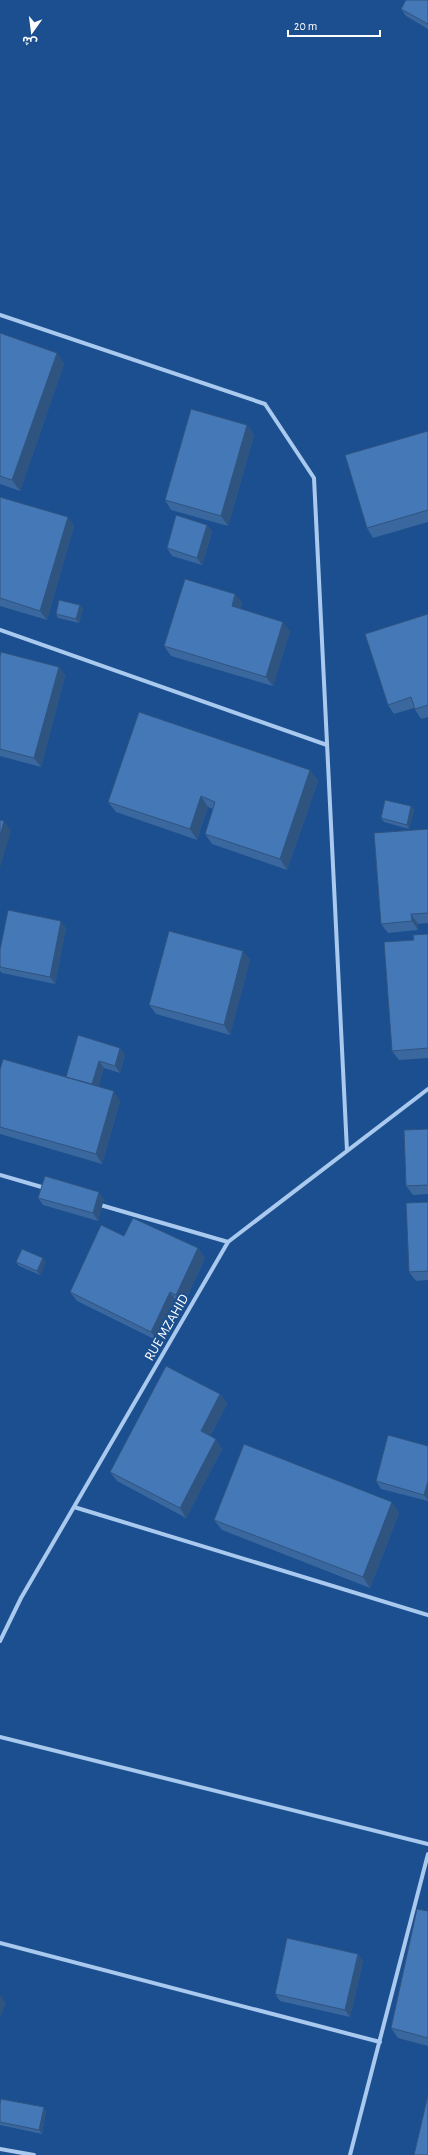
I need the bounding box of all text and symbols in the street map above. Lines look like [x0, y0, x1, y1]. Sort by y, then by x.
north arrow [12, 12, 52, 52]
scale bar [288, 12, 380, 38]
text: 20 m [294, 20, 317, 32]
text: ش [21, 33, 39, 48]
street label: RUE MZAHID [142, 1292, 191, 1363]

